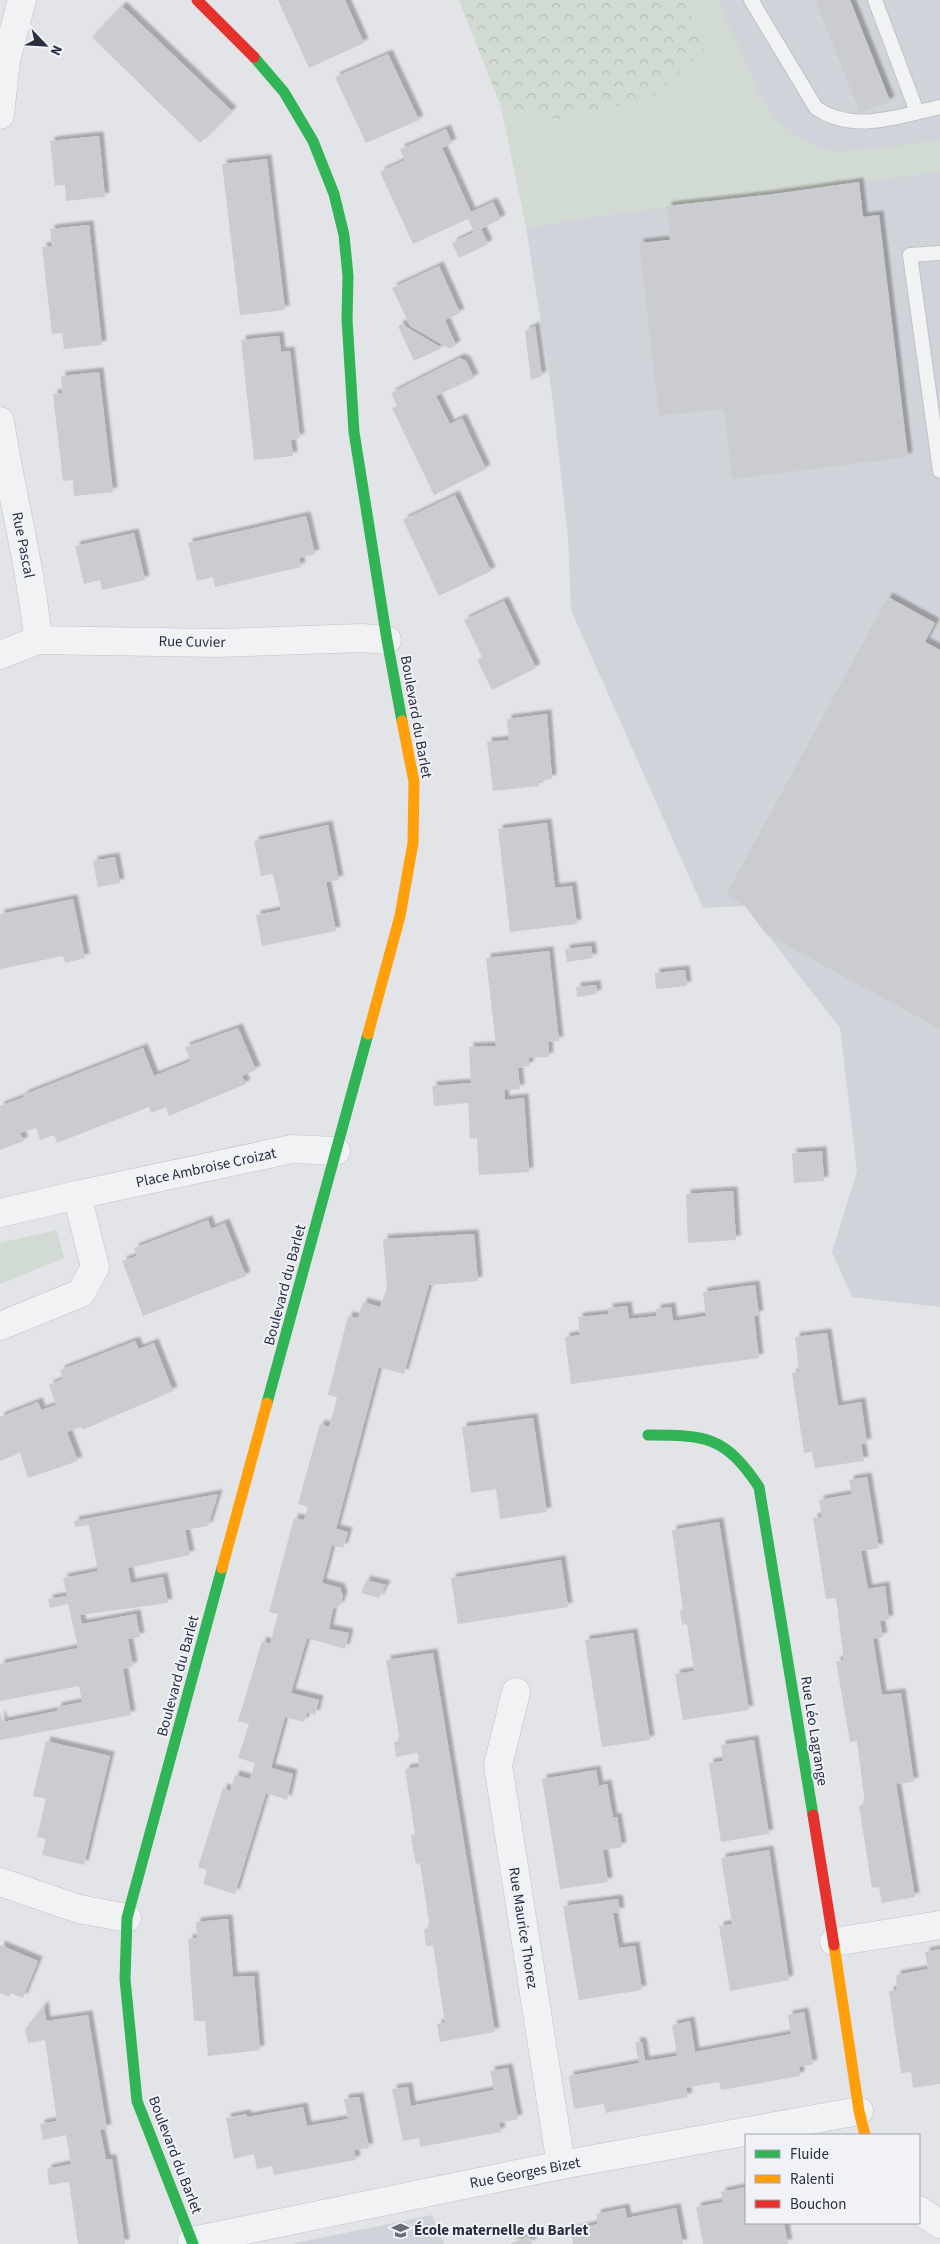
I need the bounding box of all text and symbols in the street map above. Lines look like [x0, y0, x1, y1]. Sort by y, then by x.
north arrow [20, 20, 70, 70]
text: N [45, 42, 67, 59]
street label: Rue Pascal [6, 510, 40, 580]
street label: Rue Cuvier [158, 631, 226, 653]
street label: Boulevard du Barlet [395, 654, 437, 780]
street label: Place Ambroise Croizat [134, 1143, 278, 1193]
street label: Boulevard du Barlet [259, 1222, 311, 1348]
street label: Boulevard du Barlet [152, 1613, 204, 1739]
street label: Rue Léo Lagrange [795, 1675, 833, 1787]
street label: Rue Maurice Thorez [503, 1866, 543, 1990]
street label: Boulevard du Barlet [143, 2093, 207, 2217]
legend [745, 2134, 920, 2224]
text: Fluide [790, 2144, 829, 2165]
street label: Rue Georges Bizet [468, 2152, 582, 2194]
text: Ralenti [790, 2169, 834, 2190]
text: Bouchon [790, 2194, 846, 2215]
school or university icon: École maternelle du Barlet [390, 2220, 410, 2240]
place label: École maternelle du Barlet [414, 2220, 588, 2241]

